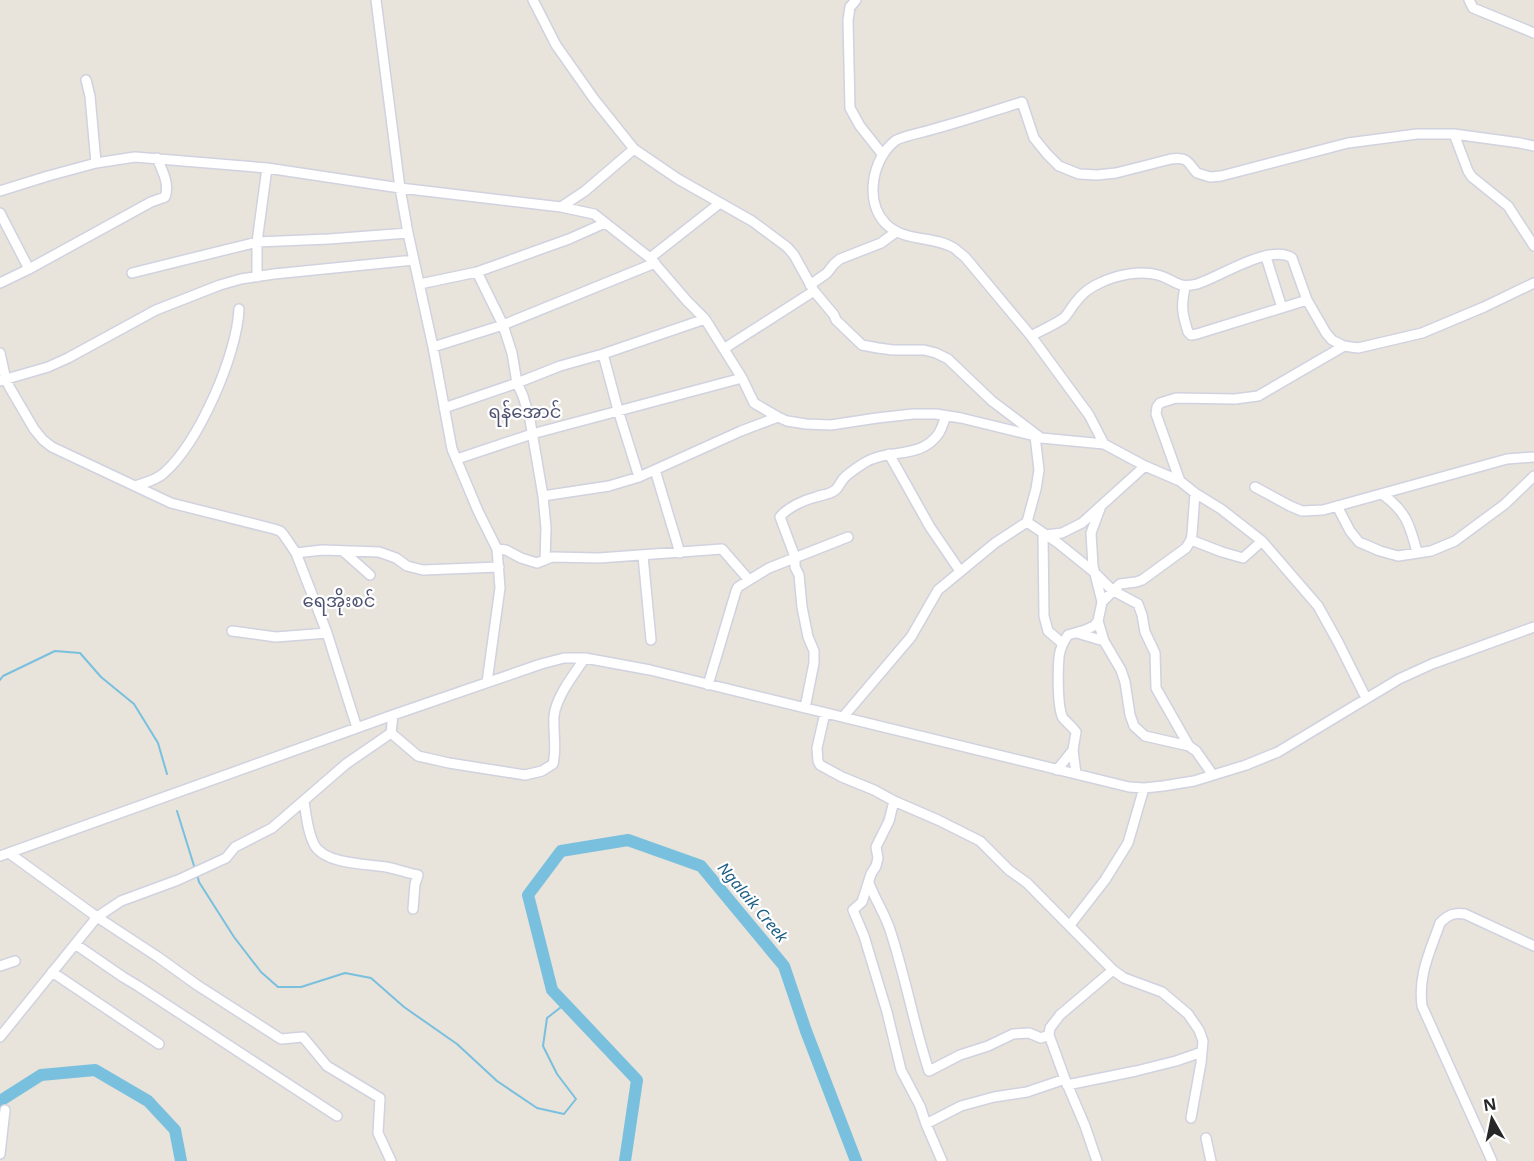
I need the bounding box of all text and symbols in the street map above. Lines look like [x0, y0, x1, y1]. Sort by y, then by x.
district label: ရန်အောင် [489, 399, 561, 427]
district label: ရေအိုးစင် [303, 587, 375, 616]
water label: Ngalaik Creek [713, 857, 794, 948]
north arrow [1462, 1089, 1522, 1149]
text: N [1482, 1092, 1498, 1116]

